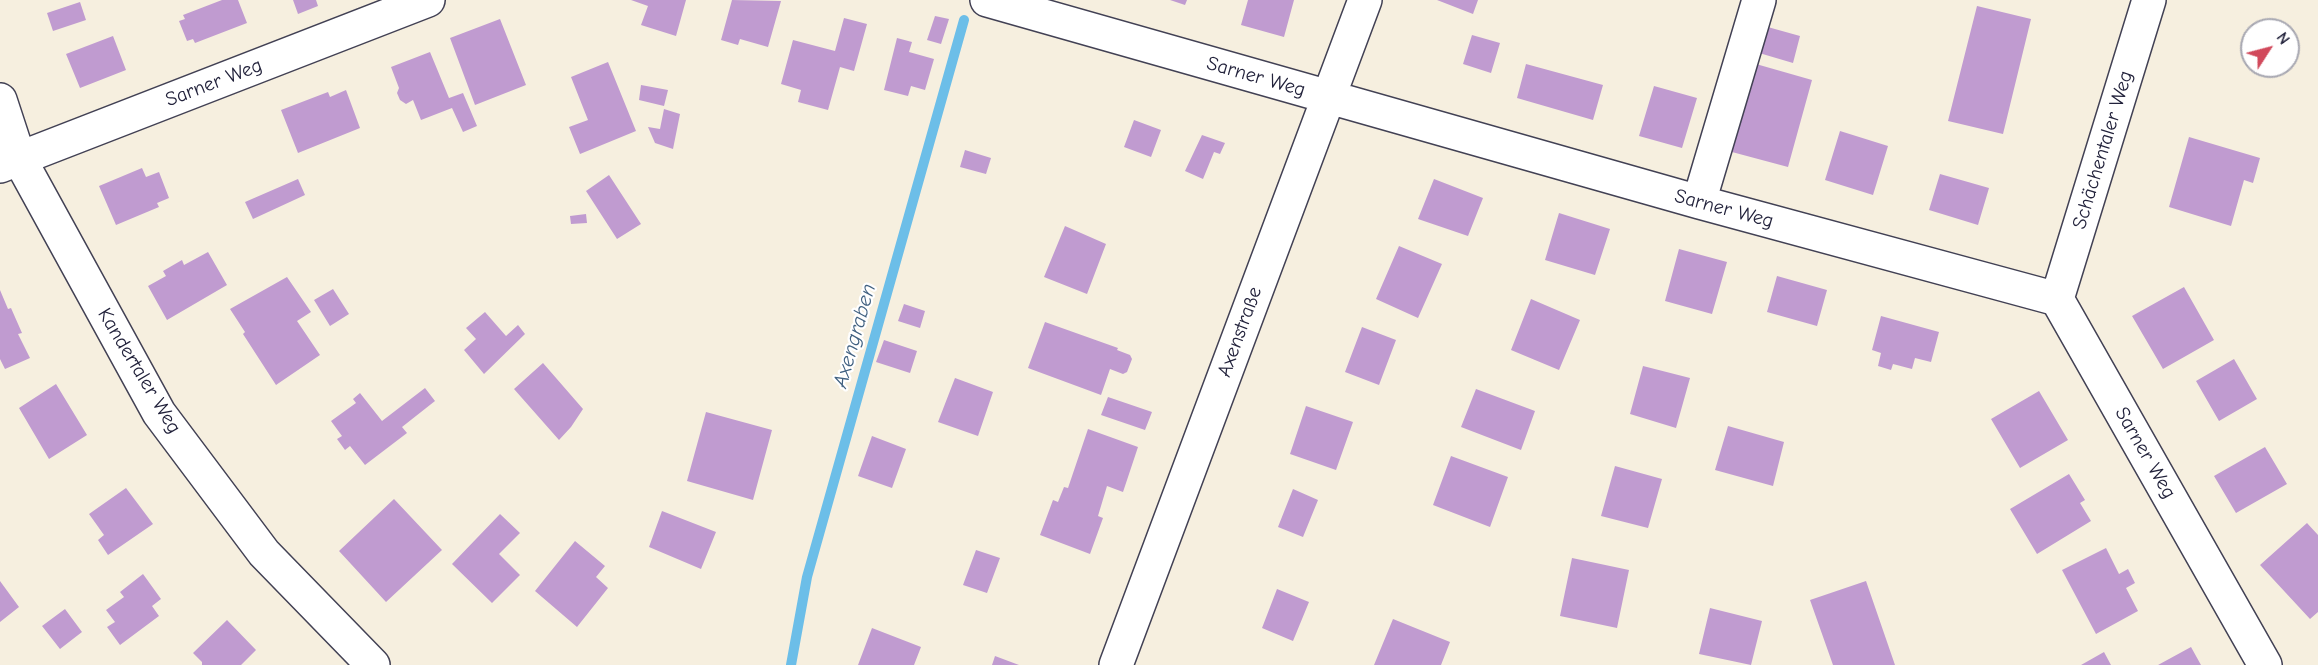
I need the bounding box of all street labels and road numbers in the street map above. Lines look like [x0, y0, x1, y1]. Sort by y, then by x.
street label: Sarner Weg [1204, 51, 1308, 103]
street label: Sarner Weg [162, 54, 266, 112]
street label: Schächentaler Weg [2068, 68, 2138, 232]
street label: Sarner Weg [1672, 184, 1776, 234]
street label: Axenstraße [1213, 284, 1267, 380]
street label: Kandertaler Weg [92, 304, 186, 438]
street label: Sarner Weg [2109, 403, 2181, 503]

